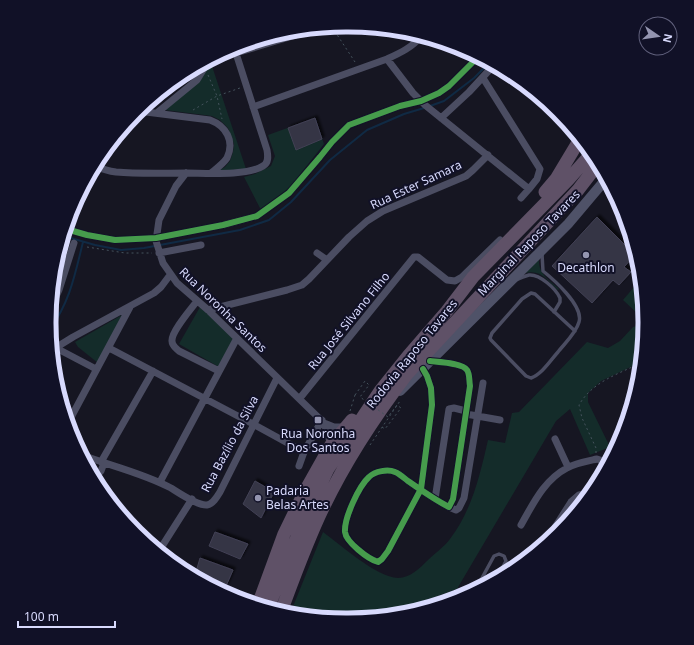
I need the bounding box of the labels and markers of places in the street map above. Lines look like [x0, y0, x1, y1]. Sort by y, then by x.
marker: Decathlon [581, 250, 591, 260]
place label: Decathlon [557, 259, 615, 276]
marker: Rua Noronha Dos Santos [313, 415, 323, 425]
place label: Rua Noronha Dos Santos [281, 425, 355, 456]
place label: Padaria Belas Artes [266, 482, 329, 513]
marker: Padaria Belas Artes [253, 493, 263, 503]

